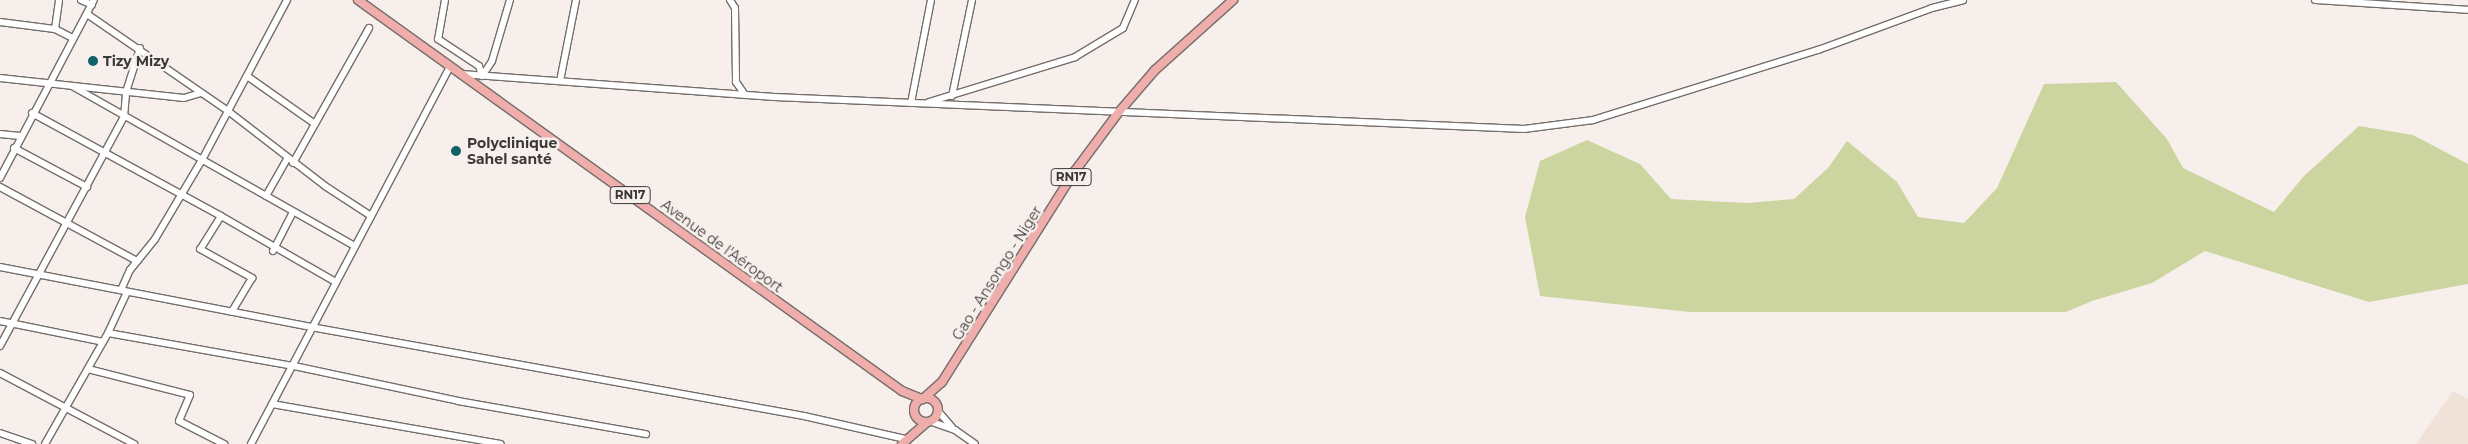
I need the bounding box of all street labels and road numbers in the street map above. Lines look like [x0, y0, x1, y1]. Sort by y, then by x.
road number: RN17 [1050, 168, 1092, 186]
road number: RN17 [609, 186, 651, 204]
street label: Avenue de l'Aéroport [658, 196, 786, 296]
street label: Gao - Ansongo - Niger [949, 203, 1045, 343]

